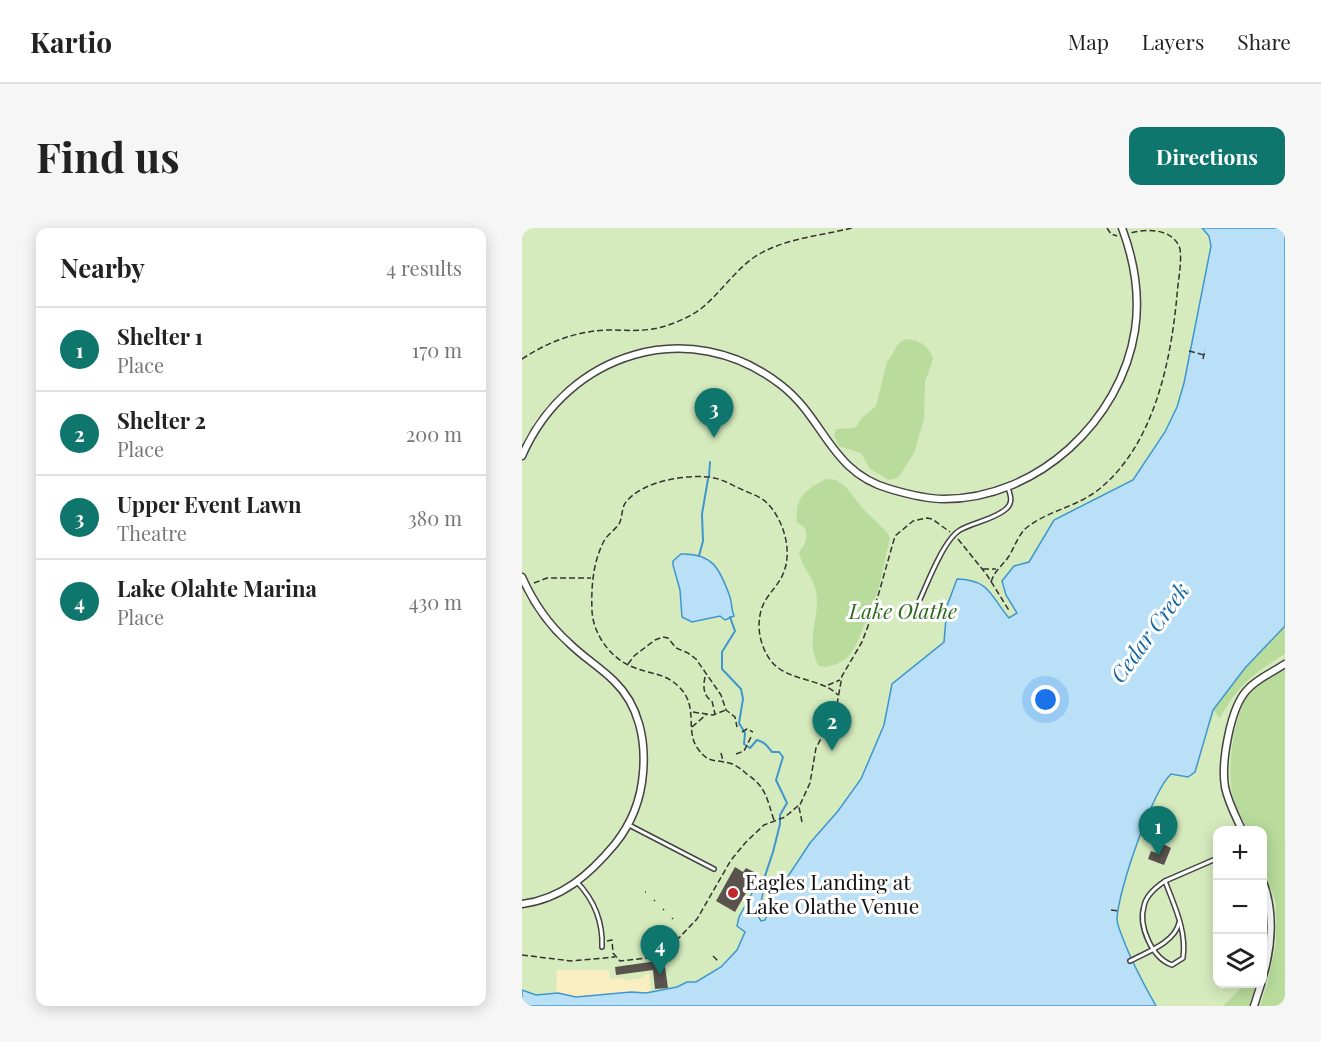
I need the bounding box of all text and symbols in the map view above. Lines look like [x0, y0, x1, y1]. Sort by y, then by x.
text: Kartio [30, 23, 112, 60]
text: Map [1068, 27, 1109, 55]
text: Layers [1142, 27, 1204, 55]
text: Share [1237, 27, 1291, 55]
button: Directions [1129, 127, 1285, 185]
text: Find us [36, 128, 180, 184]
text: Nearby [60, 250, 145, 285]
text: 4 results [386, 254, 462, 281]
text: Shelter 1 [117, 321, 203, 351]
text: 1 [76, 336, 83, 363]
text: 170 m [412, 336, 462, 363]
text: Place [117, 351, 164, 378]
pin: 3 [694, 388, 734, 438]
text: Shelter 2 [117, 405, 206, 435]
text: 2 [74, 420, 85, 447]
text: 200 m [406, 420, 462, 447]
text: Place [117, 435, 164, 462]
text: Upper Event Lawn [117, 489, 301, 519]
text: 3 [75, 504, 84, 531]
text: 380 m [408, 504, 462, 531]
text: Theatre [117, 519, 187, 546]
text: Lake Olahte Marina [117, 573, 317, 603]
water label: Cedar Creek [1103, 576, 1195, 688]
text: 4 [74, 588, 85, 615]
text: 430 m [409, 588, 462, 615]
park label: Lake Olathe [848, 596, 957, 624]
text: Place [117, 603, 164, 630]
your location [1031, 685, 1060, 714]
pin: 2 [812, 702, 852, 751]
pin: 1 [1138, 806, 1178, 856]
map controls [1213, 826, 1267, 988]
button: + [1213, 826, 1267, 880]
place label: Eagles Landing at Lake Olathe Venue [745, 867, 919, 919]
button: − [1213, 880, 1267, 934]
marker: Eagles Landing at Lake Olathe Venue [726, 886, 740, 900]
pin: 4 [640, 926, 680, 975]
button: layers [1213, 934, 1267, 988]

